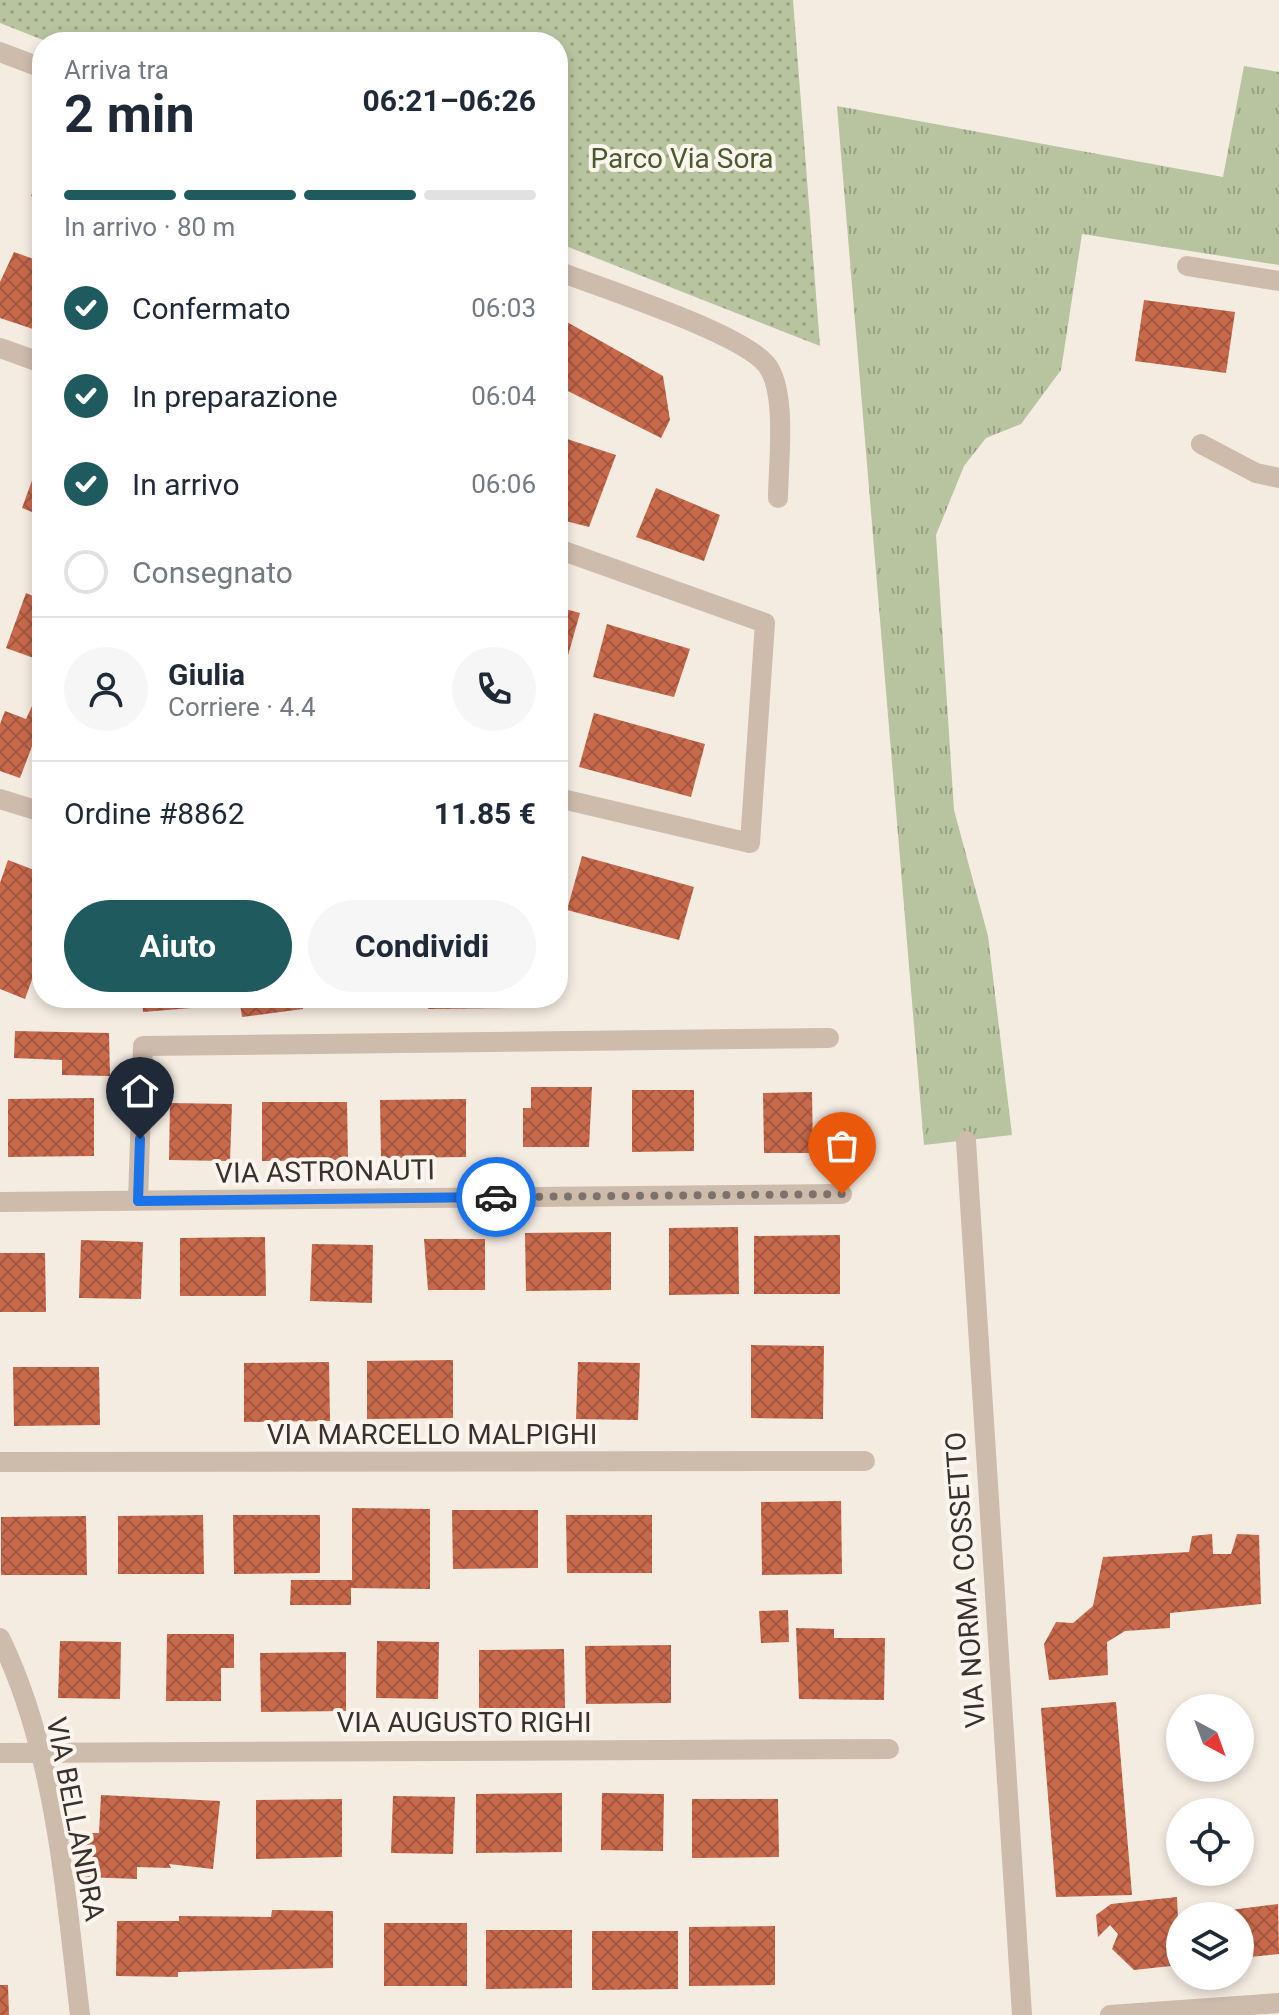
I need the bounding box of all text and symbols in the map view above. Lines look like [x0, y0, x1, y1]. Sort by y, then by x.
text: Arriva tra [64, 55, 169, 85]
text: 06:21–06:26 [362, 83, 536, 118]
text: 2 min [64, 84, 195, 145]
park label: Parco Via Sora [590, 142, 774, 175]
text: In arrivo · 80 m [64, 212, 235, 242]
icon: check [64, 286, 108, 330]
text: Confermato [132, 291, 291, 326]
text: 06:03 [471, 293, 536, 323]
icon: check [64, 374, 108, 418]
text: In preparazione [132, 379, 338, 414]
text: 06:04 [471, 381, 536, 411]
icon: check [64, 462, 108, 506]
text: In arrivo [132, 467, 240, 502]
text: 06:06 [471, 469, 536, 499]
text: Consegnato [132, 555, 293, 590]
button: person [64, 647, 148, 731]
button: phone [452, 647, 536, 731]
text: Giulia [168, 657, 245, 692]
text: Corriere · 4.4 [168, 692, 316, 722]
text: Ordine #8862 [64, 796, 245, 831]
text: 11.85 € [434, 796, 536, 831]
button: Aiuto [64, 900, 292, 992]
button: Condividi [308, 900, 536, 992]
pin [106, 1057, 174, 1139]
icon: home [118, 1069, 162, 1113]
pin [808, 1112, 876, 1194]
icon: bag [820, 1124, 864, 1168]
street label: VIA ASTRONAUTI [215, 1153, 435, 1190]
courier [456, 1157, 536, 1237]
icon: car [474, 1175, 518, 1219]
street label: VIA MARCELLO MALPIGHI [267, 1418, 597, 1451]
street label: VIA NORMA COSSETTO [939, 1431, 992, 1729]
north arrow [1166, 1694, 1254, 1782]
map controls [1166, 1694, 1254, 1990]
street label: VIA AUGUSTO RIGHI [336, 1706, 592, 1739]
street label: VIA BELLANDRA [40, 1714, 111, 1924]
button: locate [1166, 1798, 1254, 1886]
button: layers [1166, 1902, 1254, 1990]

